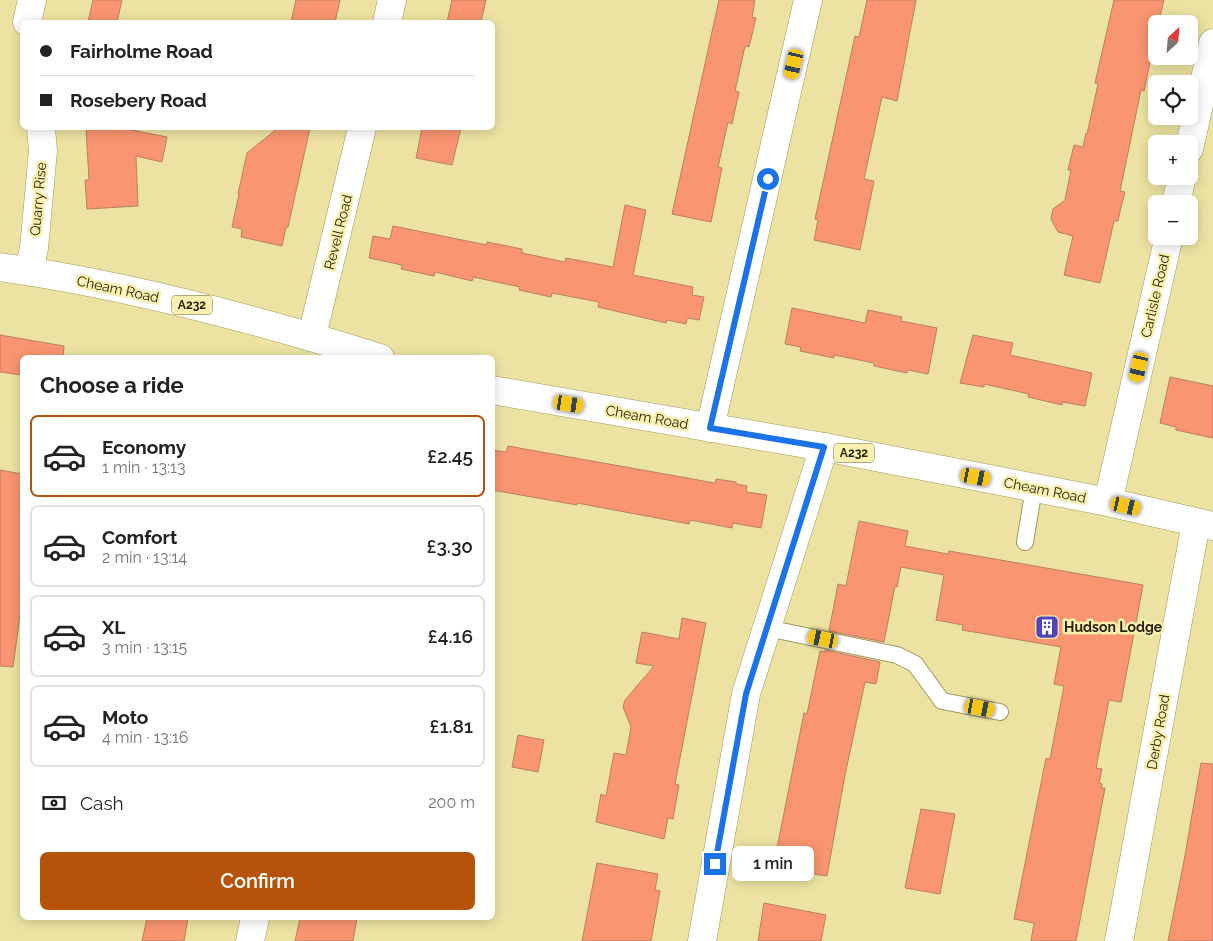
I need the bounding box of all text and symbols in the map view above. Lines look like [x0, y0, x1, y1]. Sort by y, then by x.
north arrow [1148, 15, 1198, 65]
map controls [1148, 15, 1198, 245]
text: Fairholme Road [70, 40, 213, 62]
car [783, 48, 804, 80]
button: locate [1148, 75, 1198, 125]
text: Rosebery Road [70, 89, 207, 111]
button: + [1148, 135, 1198, 185]
street label: Quarry Rise [27, 161, 49, 237]
route start [757, 168, 779, 190]
street label: Revell Road [321, 193, 355, 271]
button: − [1148, 195, 1198, 245]
street label: Carlisle Road [1138, 253, 1172, 339]
street label: Cheam Road [75, 272, 161, 306]
road number: A232 [172, 296, 212, 314]
car [1128, 351, 1149, 383]
text: Choose a ride [40, 372, 184, 398]
car [553, 394, 584, 414]
street label: Cheam Road [604, 402, 690, 432]
icon: car [42, 434, 87, 479]
text: Economy [102, 436, 186, 458]
road number: A232 [834, 443, 874, 462]
text: £2.45 [427, 445, 473, 467]
text: 1 min · 13:13 [102, 458, 185, 477]
car [959, 467, 992, 487]
street label: Cheam Road [1002, 474, 1088, 506]
car [1109, 495, 1142, 517]
icon: car [42, 524, 87, 569]
text: Comfort [102, 526, 177, 548]
text: £3.30 [426, 535, 473, 557]
text: 2 min · 13:14 [102, 548, 187, 567]
icon: car [42, 614, 87, 659]
building icon: Hudson Lodge [1034, 614, 1060, 640]
text: XL [102, 616, 125, 638]
place label: Hudson Lodge [1064, 619, 1163, 635]
text: £4.16 [428, 625, 473, 647]
car [806, 629, 839, 649]
text: 3 min · 13:15 [102, 638, 187, 657]
street label: Derby Road [1144, 693, 1172, 771]
car [963, 698, 996, 718]
icon: car [42, 704, 87, 749]
text: Moto [102, 706, 148, 728]
text: £1.81 [430, 715, 473, 737]
text: 4 min · 13:16 [102, 728, 188, 747]
icon: cash [40, 789, 68, 817]
text: Cash [80, 792, 124, 814]
text: 200 m [428, 793, 475, 812]
callout: 1 min [732, 846, 815, 882]
button: Confirm [40, 852, 475, 910]
route end [704, 853, 726, 875]
text: 1 min [753, 854, 793, 873]

